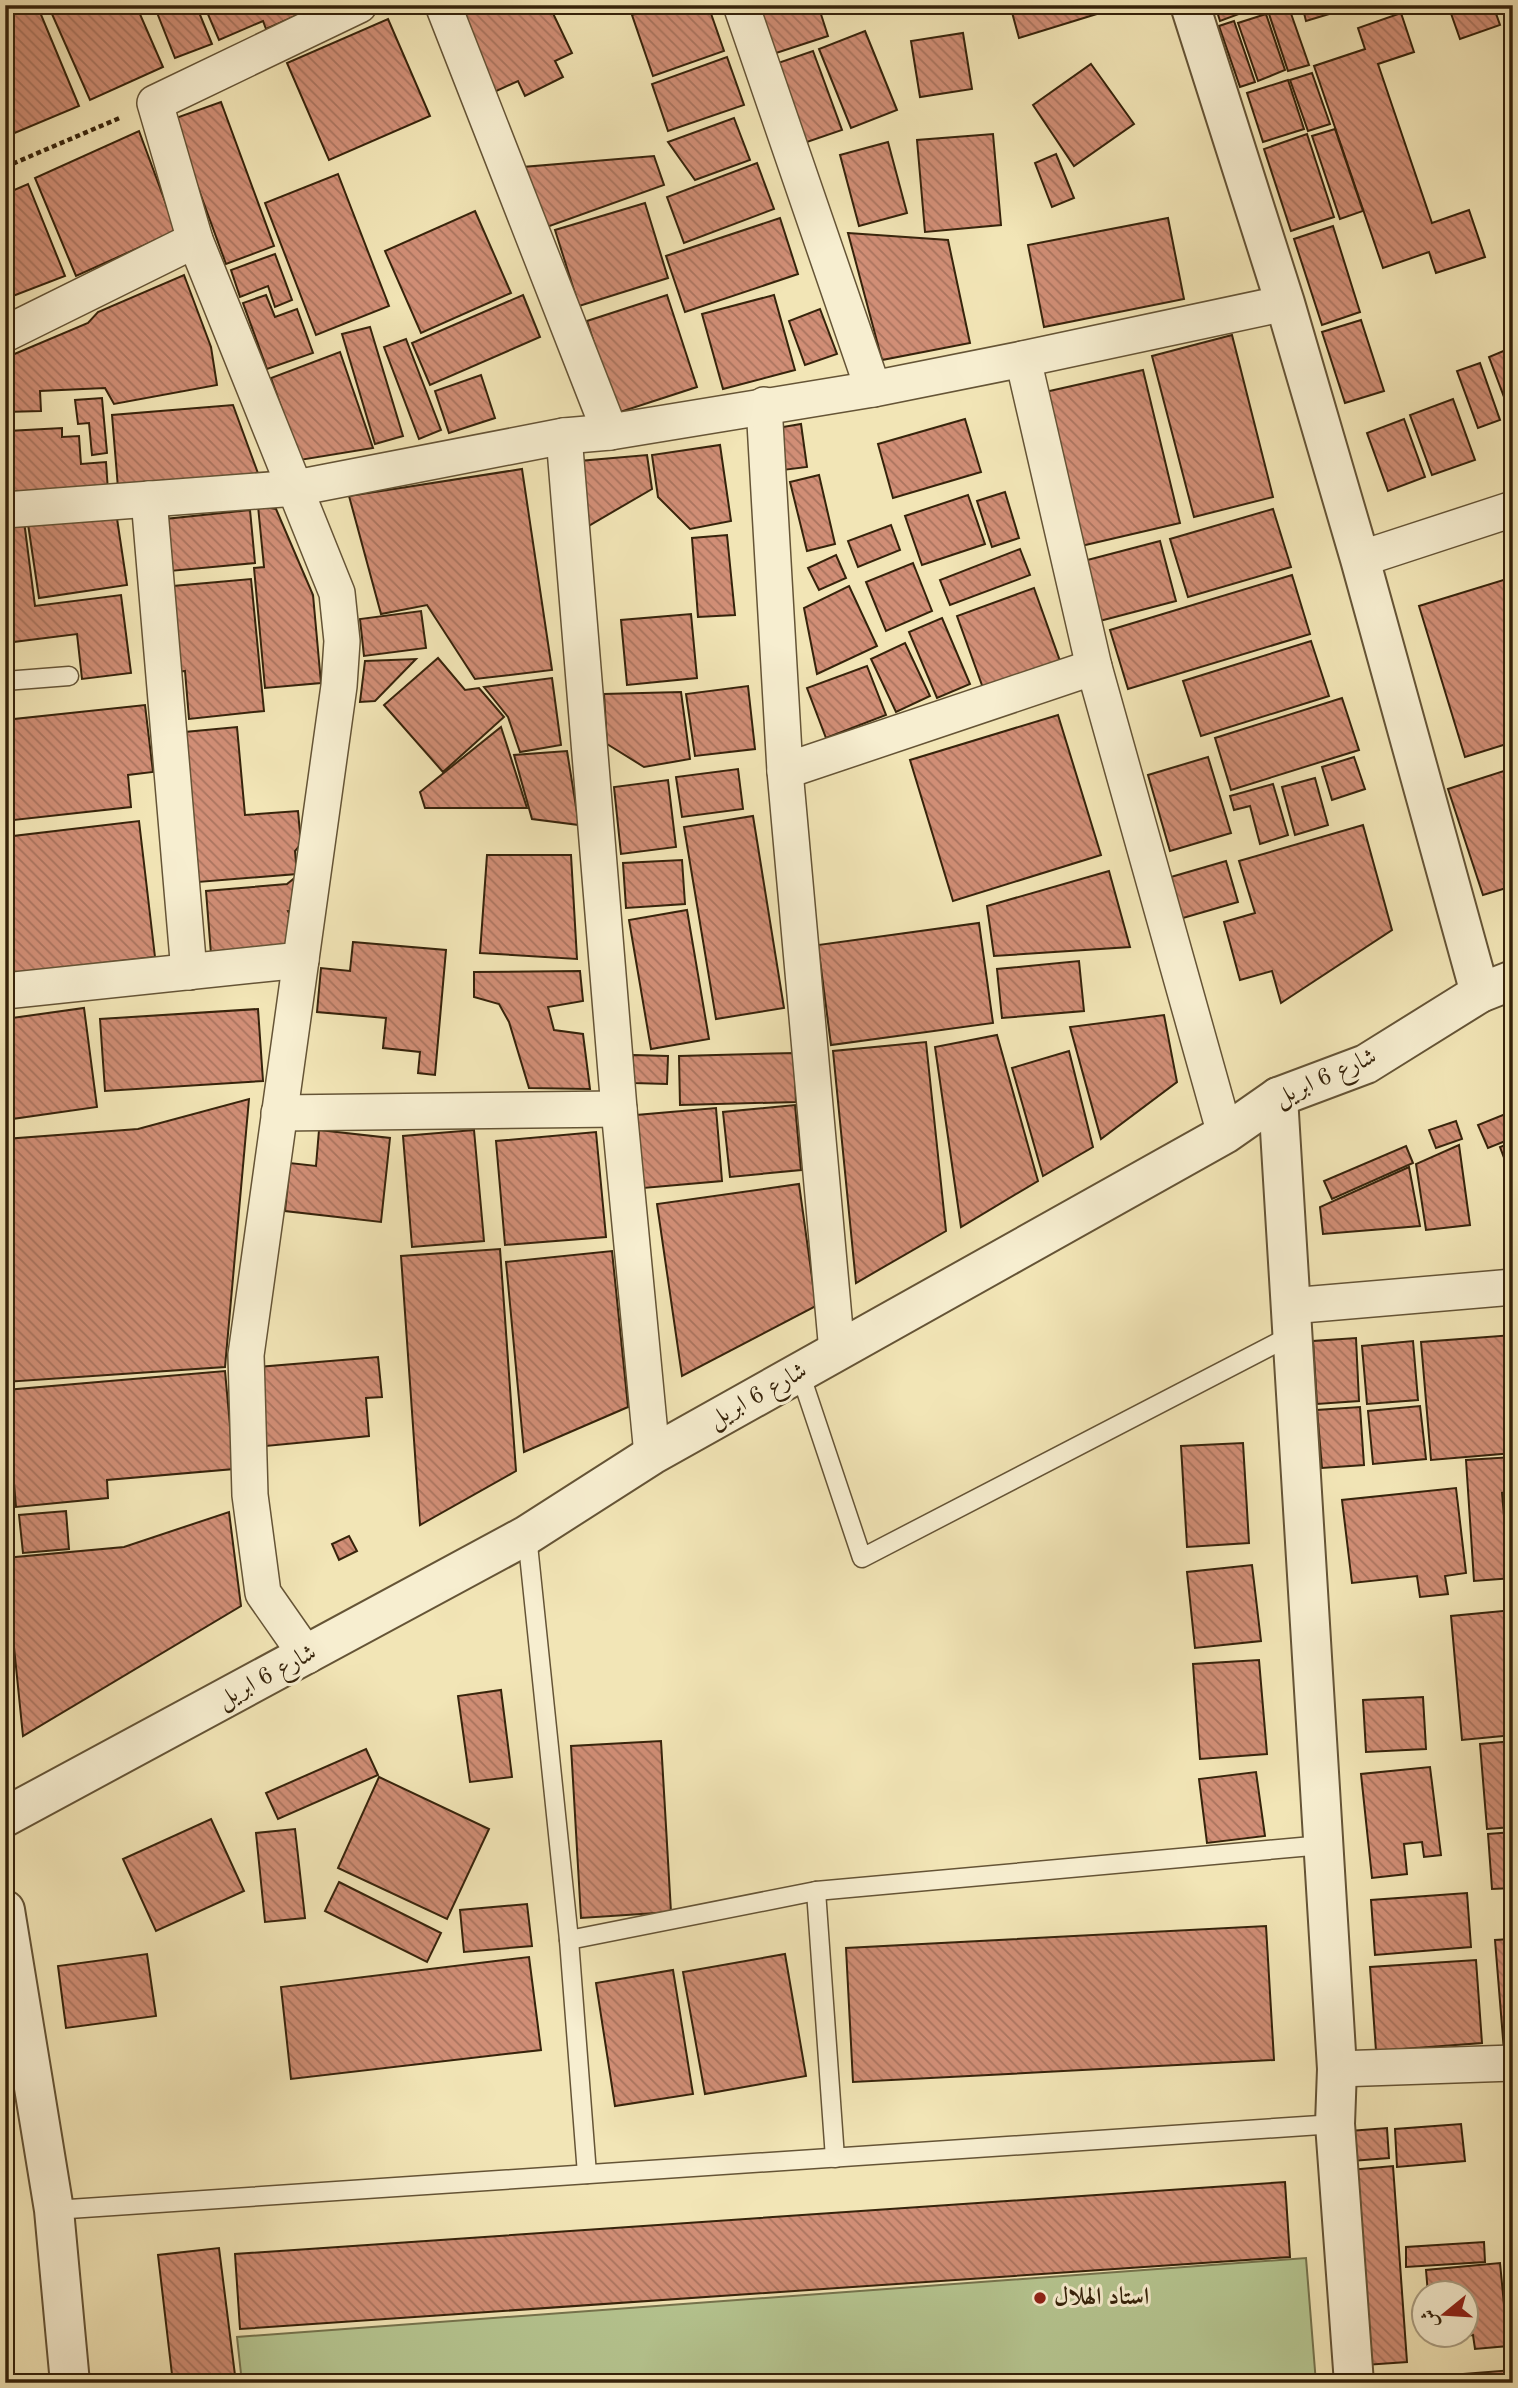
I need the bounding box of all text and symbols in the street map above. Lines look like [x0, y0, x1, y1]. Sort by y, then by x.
street label: شارع 6 ابريل [1272, 1045, 1383, 1117]
street label: شارع 6 ابريل [705, 1359, 814, 1438]
street label: شارع 6 ابريل [213, 1641, 323, 1718]
north arrow [1410, 2280, 1480, 2350]
place label: استاد الهلال [1054, 2285, 1149, 2310]
marker: استاد الهلال [1032, 2290, 1048, 2306]
text: ش [1419, 2307, 1443, 2330]

